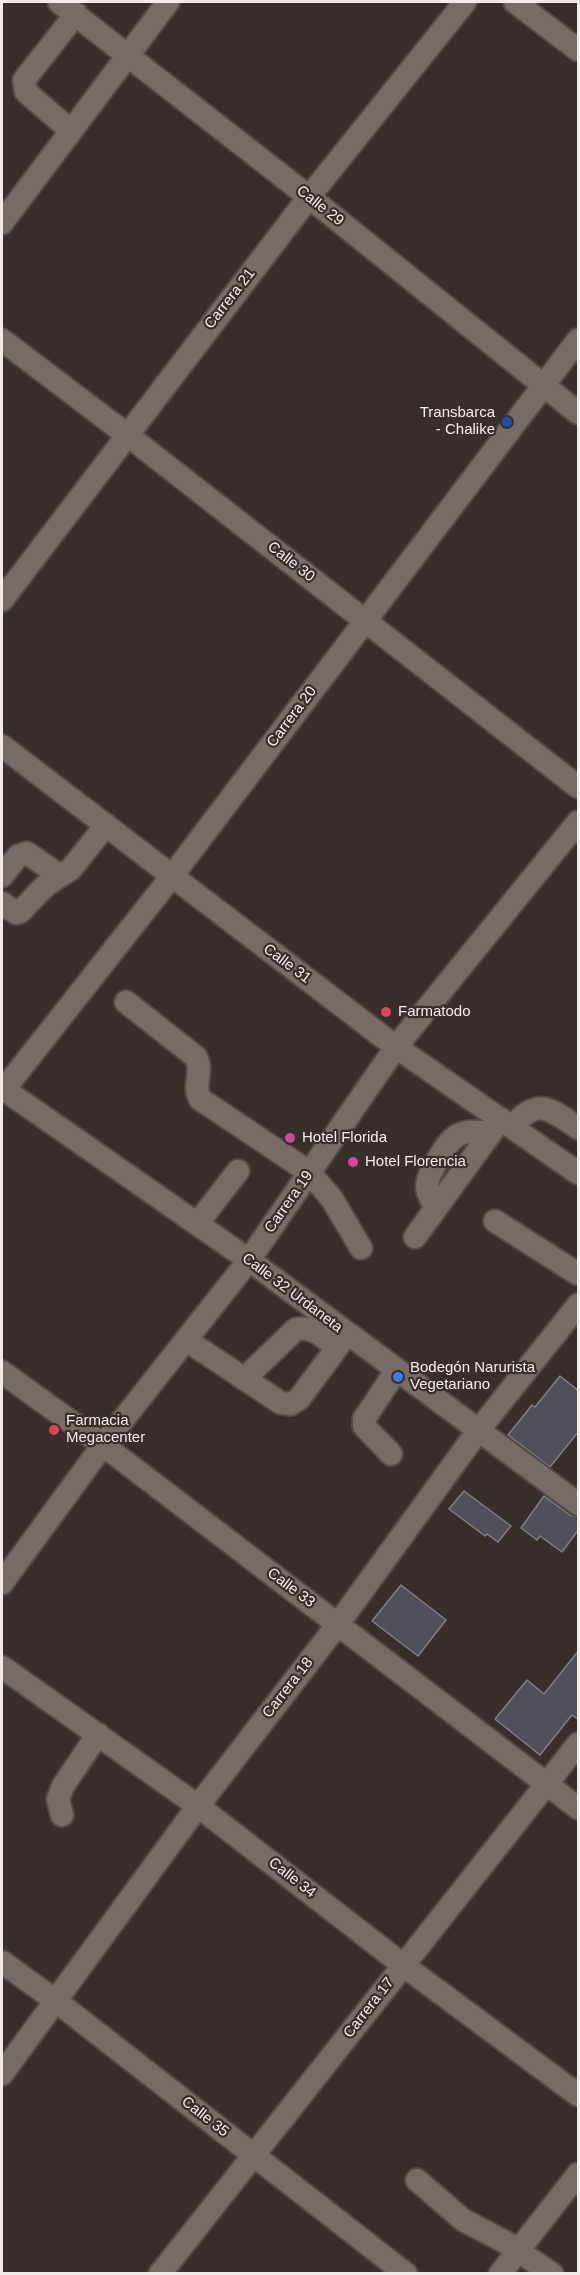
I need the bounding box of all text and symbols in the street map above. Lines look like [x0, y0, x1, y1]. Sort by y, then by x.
street label: Calle 29 [293, 182, 347, 230]
street label: Carrera 21 [201, 265, 259, 333]
place label: Transbarca - Chalike [420, 404, 495, 439]
marker: Transbarca - Chalike [500, 415, 514, 429]
street label: Calle 30 [264, 538, 318, 586]
street label: Carrera 20 [263, 683, 321, 751]
street label: Calle 31 [260, 940, 314, 988]
place label: Farmatodo [398, 1003, 471, 1021]
marker: Farmatodo [379, 1005, 393, 1019]
place label: Hotel Florida [302, 1129, 387, 1147]
marker: Hotel Florida [283, 1131, 297, 1145]
place label: Hotel Florencia [365, 1153, 466, 1171]
marker: Hotel Florencia [346, 1155, 360, 1169]
street label: Carrera 19 [261, 1167, 317, 1237]
street label: Calle 32 Urdaneta [238, 1249, 346, 1337]
place label: Bodegón Narurista Vegetariano [410, 1359, 535, 1394]
marker: Bodegón Narurista Vegetariano [391, 1370, 405, 1384]
place label: Farmacia Megacenter [66, 1412, 145, 1447]
marker: Farmacia Megacenter [47, 1423, 61, 1437]
street label: Calle 33 [264, 1564, 318, 1612]
street label: Carrera 18 [259, 1654, 317, 1722]
street label: Calle 34 [265, 1854, 319, 1902]
street label: Carrera 17 [340, 1974, 398, 2042]
street label: Calle 35 [178, 2093, 232, 2141]

